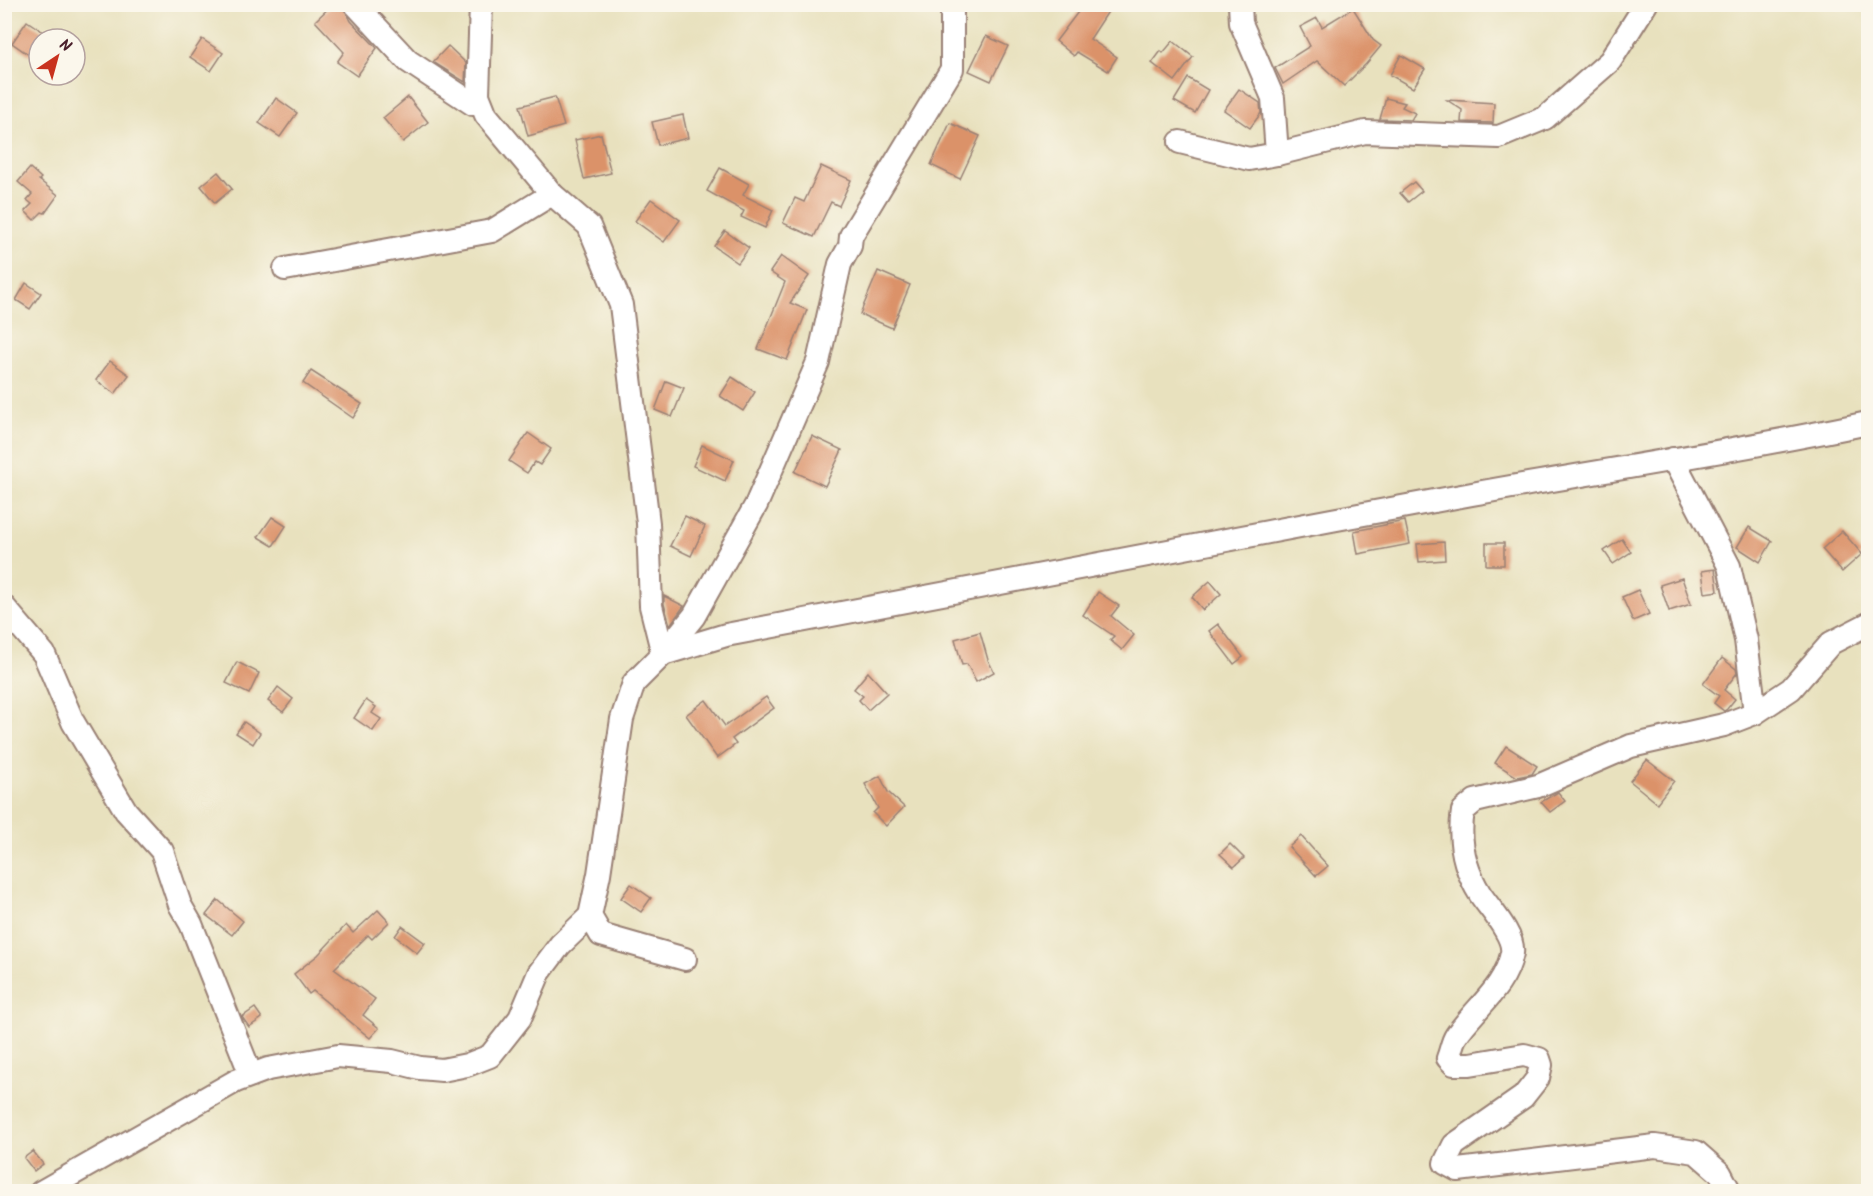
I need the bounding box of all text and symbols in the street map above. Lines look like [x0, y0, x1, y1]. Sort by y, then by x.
north arrow [27, 27, 87, 87]
text: N [53, 33, 76, 59]

